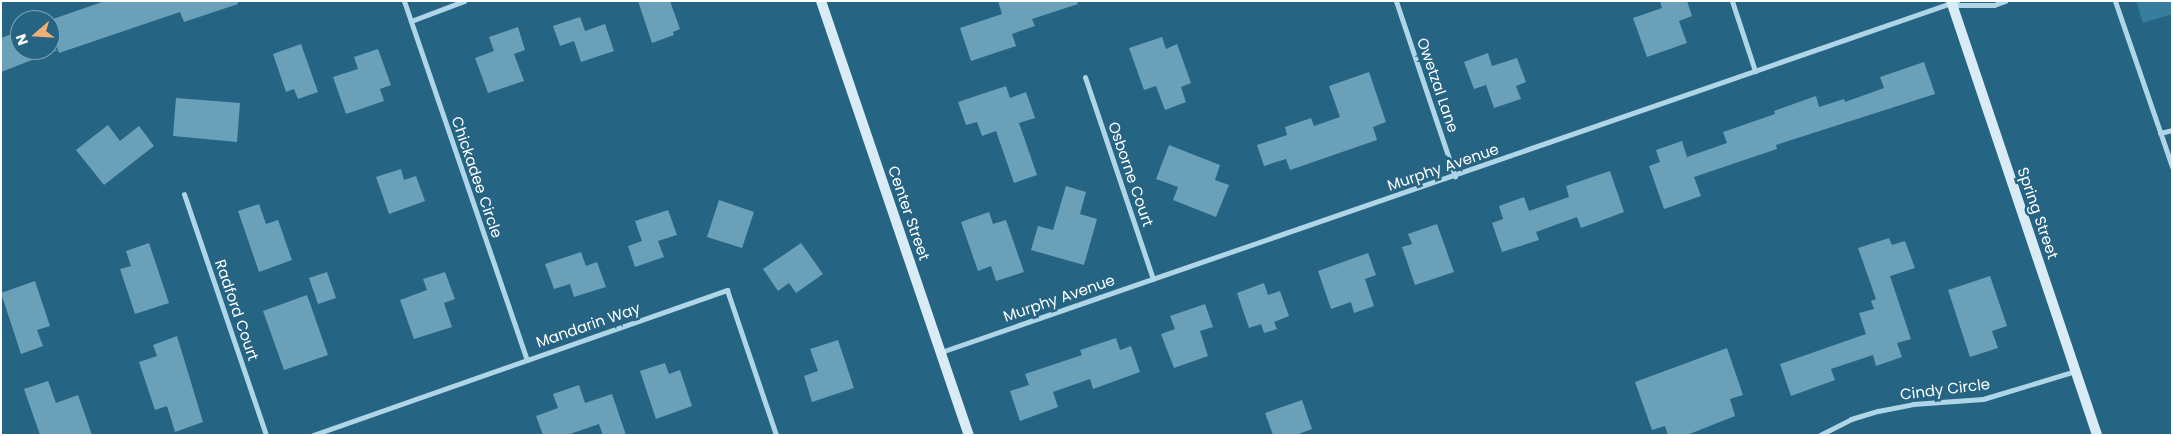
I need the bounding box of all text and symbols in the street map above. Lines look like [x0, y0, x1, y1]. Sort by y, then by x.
north arrow [10, 10, 60, 60]
text: N [11, 31, 33, 48]
street label: Owetzal Lane [1413, 35, 1463, 135]
street label: Chickadee Circle [448, 114, 506, 240]
street label: Osborne Court [1105, 119, 1157, 229]
street label: Murphy Avenue [1385, 140, 1501, 194]
street label: Center Street [884, 163, 934, 263]
street label: Spring Street [2014, 165, 2062, 261]
street label: Radford Court [211, 257, 263, 363]
street label: Murphy Avenue [1001, 271, 1117, 325]
street label: Mandarin Way [534, 299, 642, 351]
street label: Cindy Circle [1899, 375, 1991, 403]

